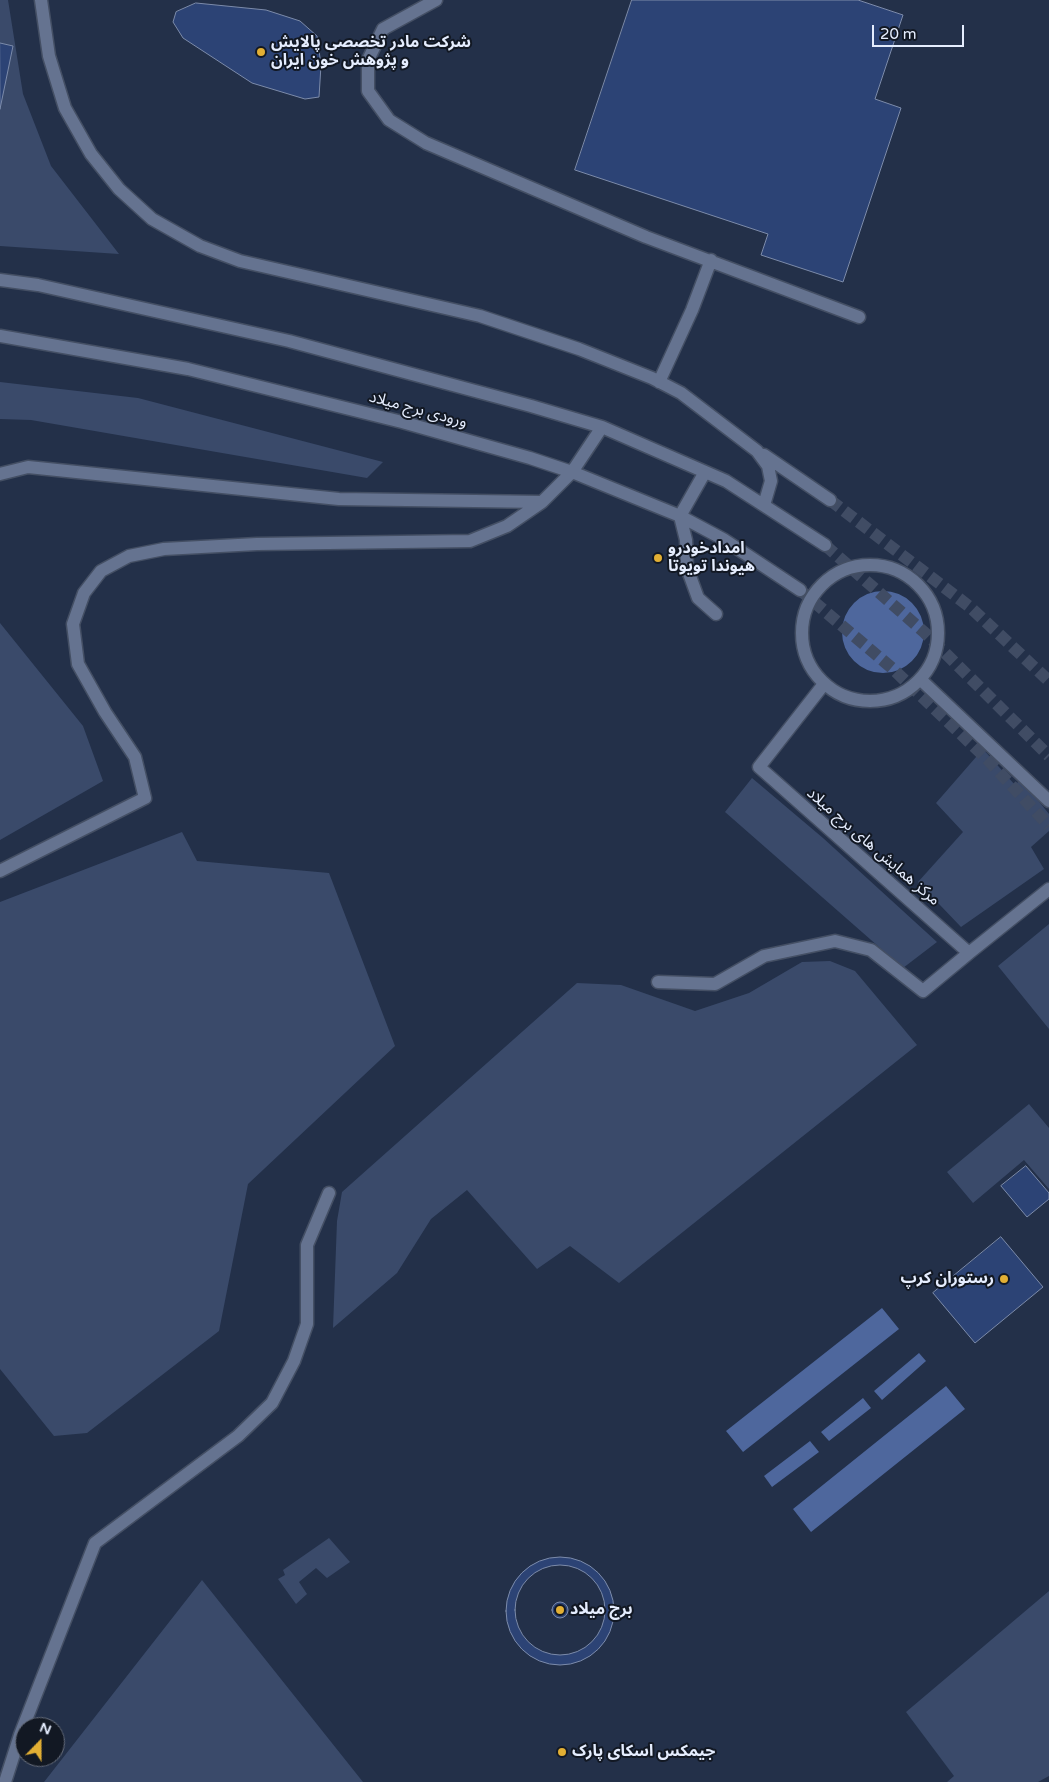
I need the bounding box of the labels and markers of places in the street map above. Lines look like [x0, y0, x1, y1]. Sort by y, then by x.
place label: شرکت مادر تخصصی پالایش و پژوهش خون ایران [271, 33, 471, 71]
marker: شرکت مادر تخصصی پالایش و پژوهش خون ایران [255, 46, 267, 58]
place label: امدادخودرو هیوندا تویوتا [668, 539, 755, 577]
marker: امدادخودرو هیوندا تویوتا [652, 552, 664, 564]
place label: رستوران کرپ [900, 1269, 994, 1289]
marker: رستوران کرپ [998, 1273, 1010, 1285]
place label: برج میلاد [570, 1600, 632, 1620]
marker: برج میلاد [554, 1604, 566, 1616]
place label: جیمکس اسکای پارک [572, 1742, 715, 1762]
marker: جیمکس اسکای پارک [556, 1746, 568, 1758]

